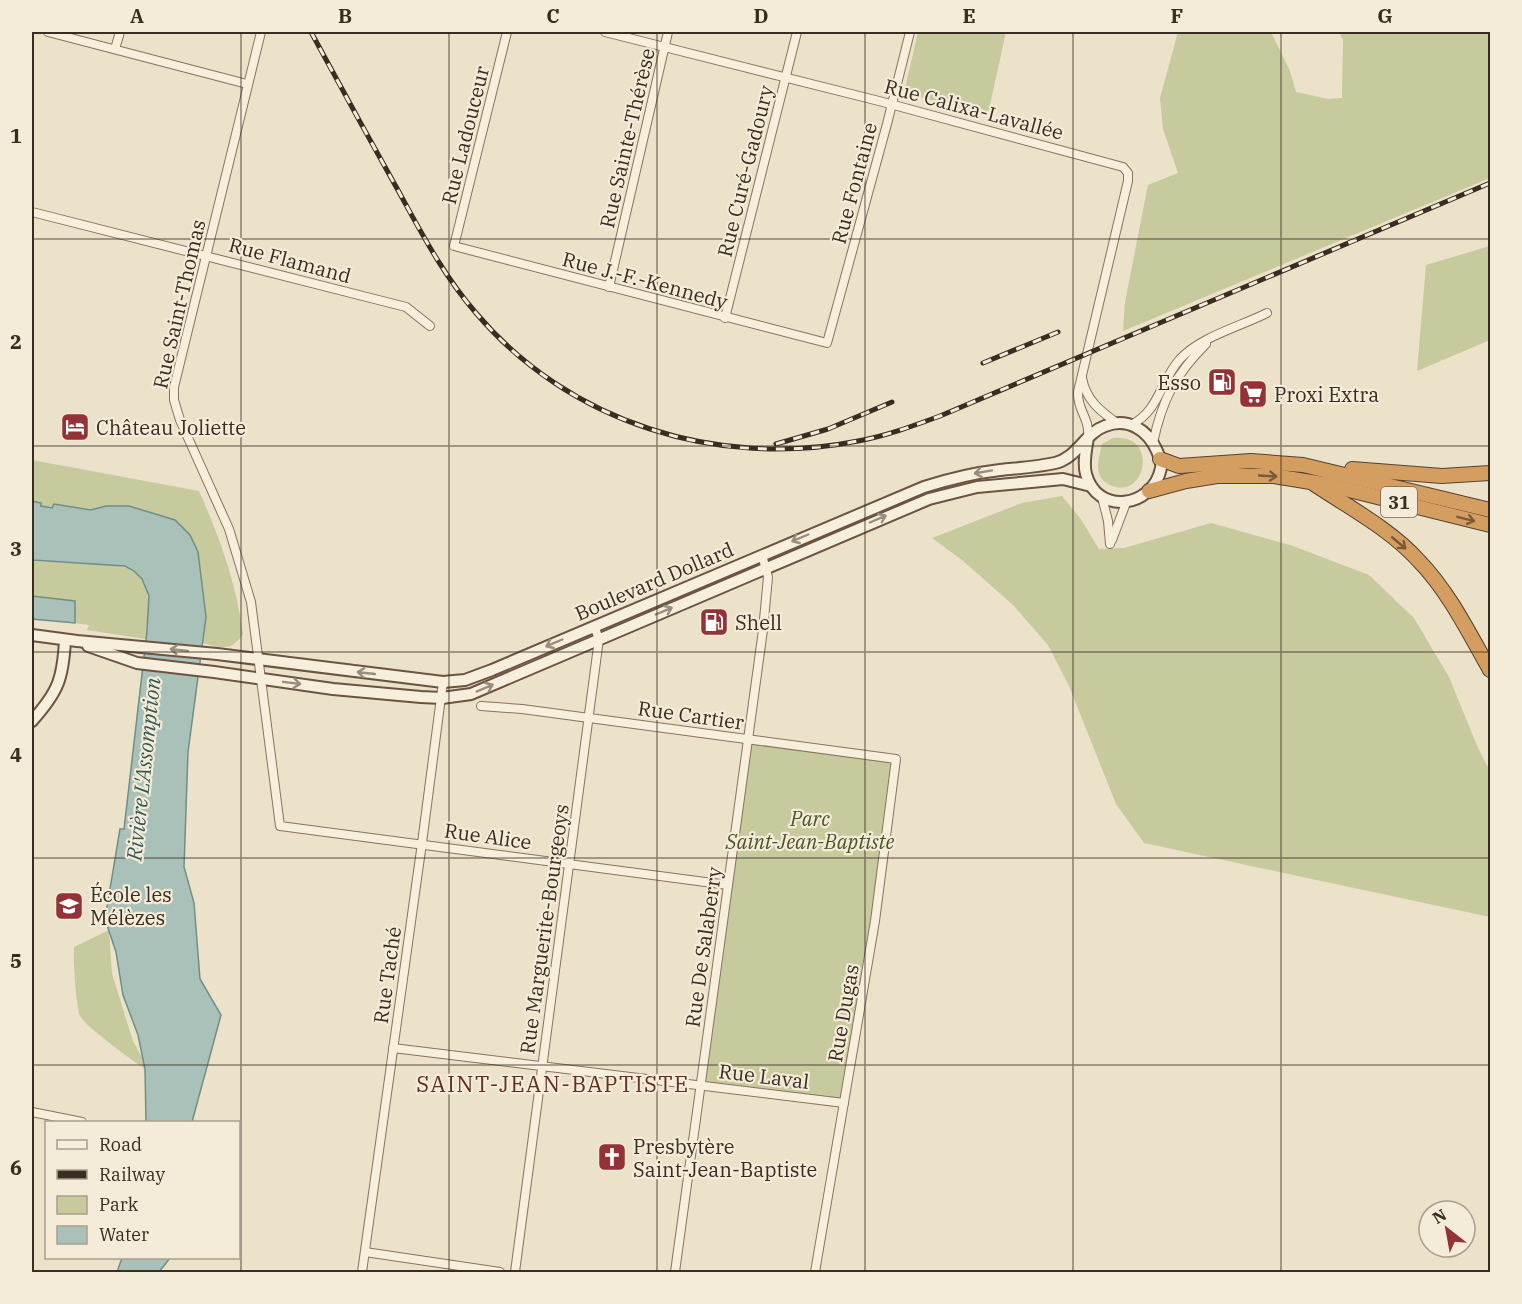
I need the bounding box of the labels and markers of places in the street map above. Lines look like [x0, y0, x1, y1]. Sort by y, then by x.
fuel station icon: Esso [1206, 366, 1238, 398]
place label: Esso [1158, 369, 1201, 396]
supermarket icon: Proxi Extra [1237, 378, 1269, 410]
place label: Proxi Extra [1274, 381, 1379, 408]
hotel icon: Château Joliette [59, 411, 91, 443]
place label: Château Joliette [96, 414, 246, 441]
fuel station icon: Shell [698, 606, 730, 638]
place label: Shell [735, 609, 782, 636]
place label: École les Mélèzes [90, 881, 172, 931]
school or university icon: École les Mélèzes [53, 890, 85, 922]
place label: Presbytère Saint-Jean-Baptiste [633, 1133, 817, 1183]
church icon: Presbytère Saint-Jean-Baptiste [596, 1141, 628, 1173]

